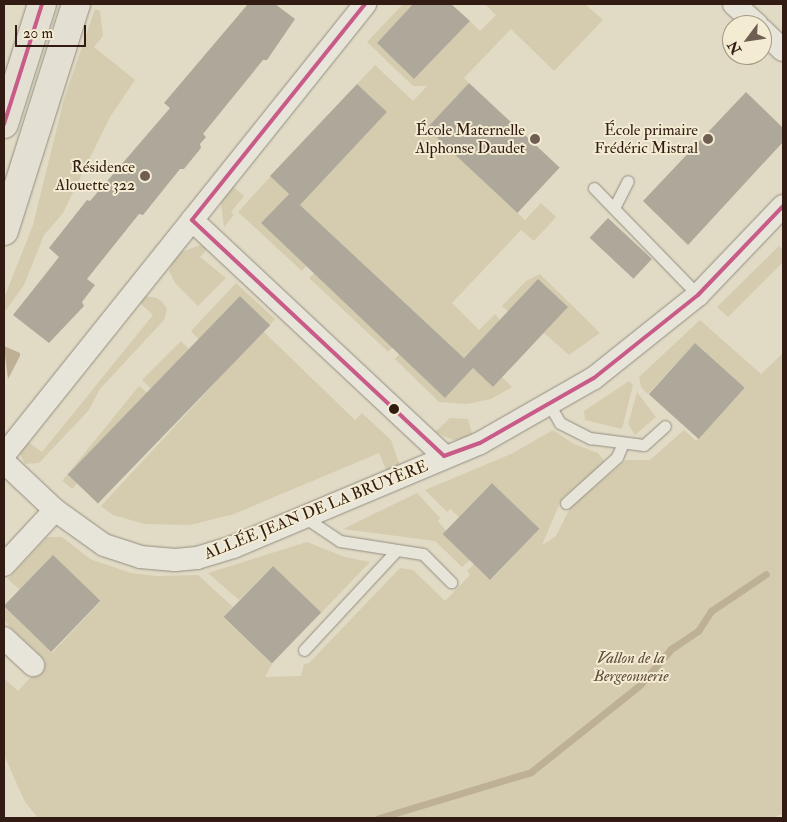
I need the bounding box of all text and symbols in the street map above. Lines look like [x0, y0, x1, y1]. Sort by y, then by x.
scale bar [18, 15, 89, 47]
north arrow [722, 15, 772, 65]
text: 20 m [23, 24, 53, 43]
text: N [724, 38, 745, 57]
place label: École Maternelle Alphonse Daudet [415, 120, 525, 158]
place label: École primaire Frédéric Mistral [594, 120, 698, 158]
marker: École Maternelle Alphonse Daudet [529, 133, 541, 145]
marker: École primaire Frédéric Mistral [702, 133, 714, 145]
place label: Résidence Alouette 322 [55, 157, 135, 195]
marker: Résidence Alouette 322 [139, 170, 151, 182]
unlabelled marker [389, 404, 399, 414]
street label: ALLÉE JEAN DE LA BRUYÈRE [201, 456, 431, 564]
park label: Vallon de la Bergeonnerie [594, 648, 668, 686]

